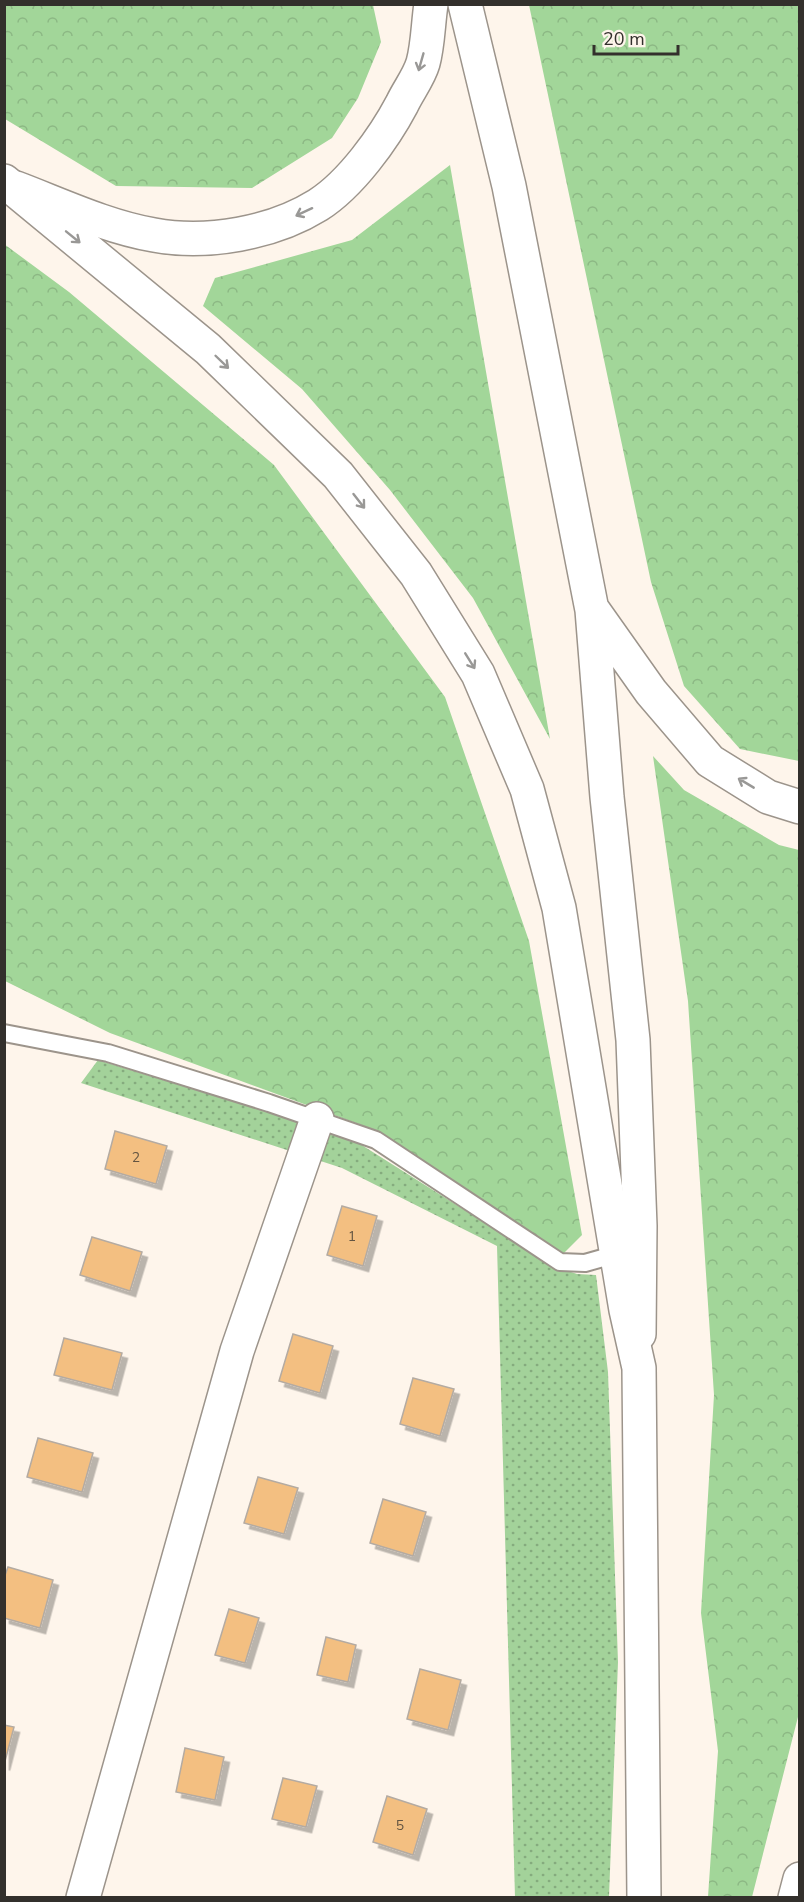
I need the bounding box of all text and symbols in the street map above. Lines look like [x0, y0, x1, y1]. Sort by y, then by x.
scale bar [594, 18, 678, 56]
text: 20 m [603, 27, 645, 51]
one-way arrow [415, 52, 427, 71]
one-way arrow [295, 206, 313, 218]
one-way arrow [64, 230, 80, 243]
one-way arrow [214, 355, 229, 369]
one-way arrow [352, 493, 365, 509]
one-way arrow [464, 652, 476, 669]
one-way arrow [738, 777, 755, 789]
house number: 2 [132, 1148, 140, 1167]
house number: 1 [348, 1227, 356, 1246]
house number: 5 [396, 1816, 404, 1835]

